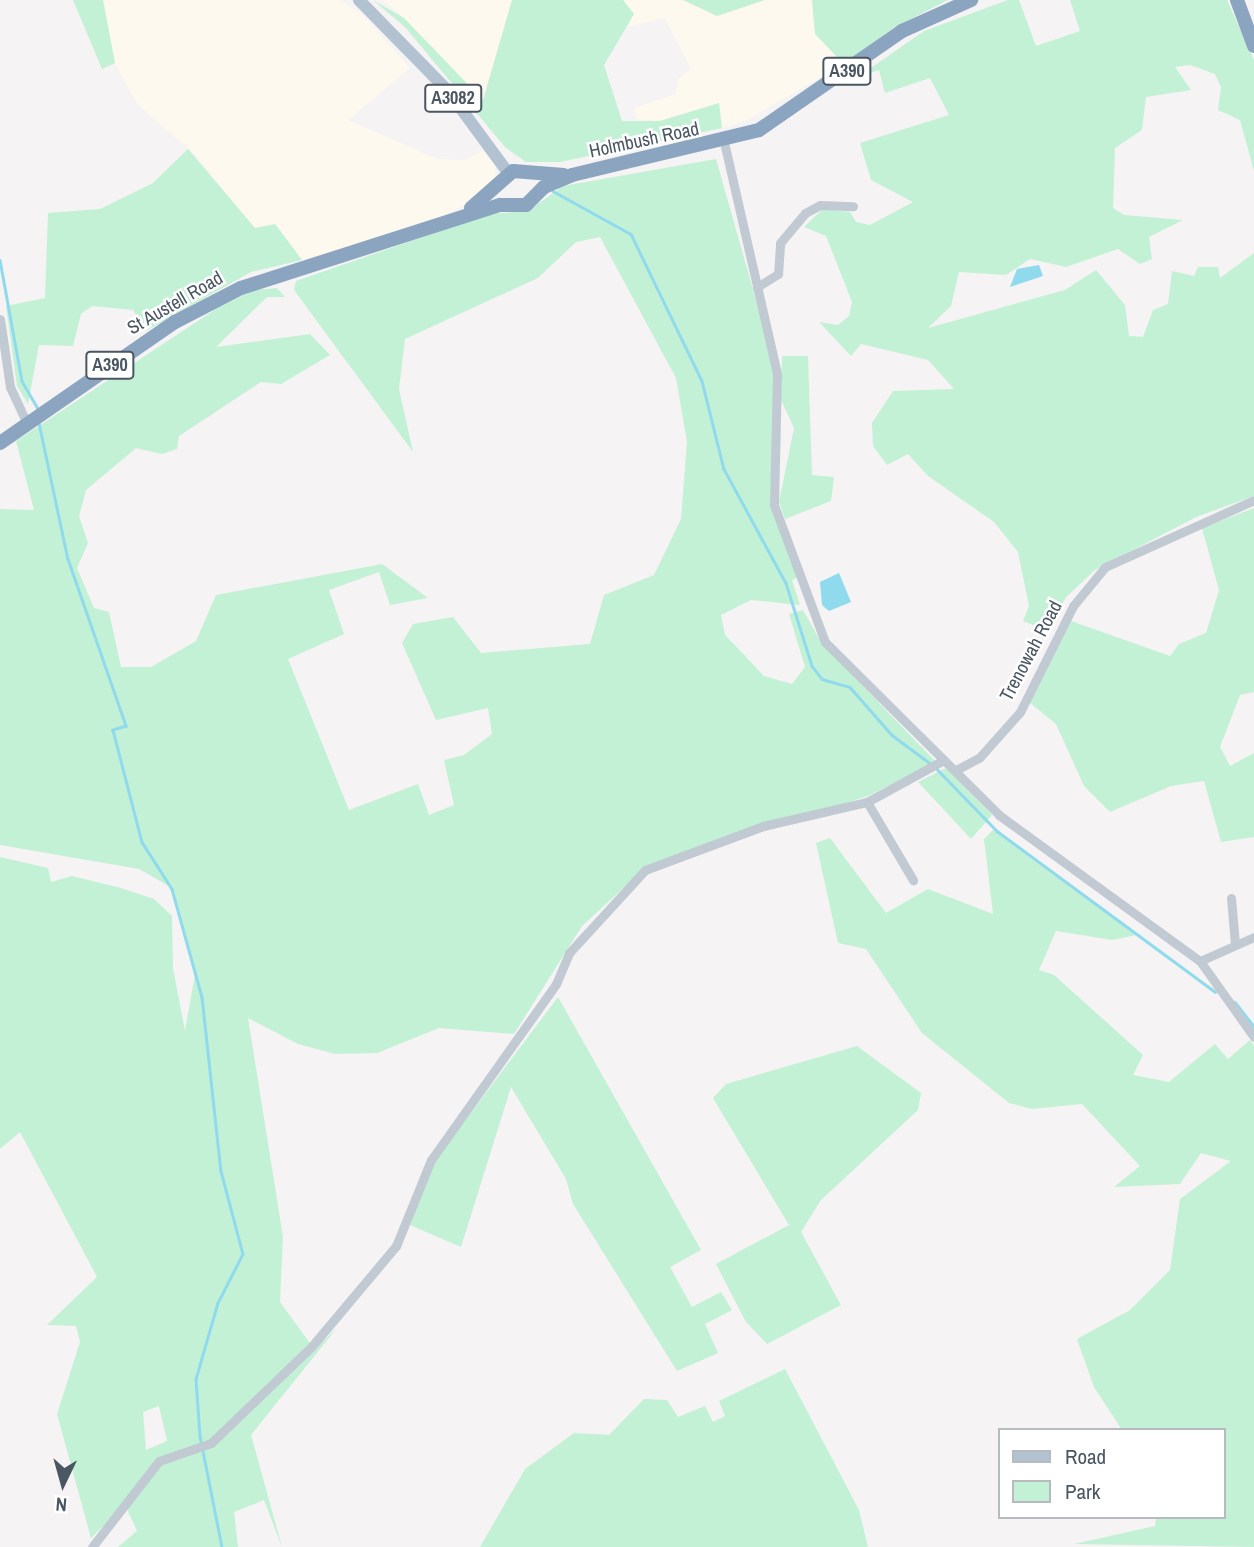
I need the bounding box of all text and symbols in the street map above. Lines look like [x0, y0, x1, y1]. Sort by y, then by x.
road number: A390 [821, 56, 873, 86]
road number: A3082 [423, 84, 483, 113]
street label: Holmbush Road [587, 117, 701, 163]
street label: St Austell Road [123, 266, 227, 340]
road number: A390 [84, 351, 136, 380]
street label: Trenowah Road [995, 597, 1067, 705]
legend [998, 1428, 1226, 1519]
text: Road [1065, 1442, 1106, 1471]
north arrow [28, 1449, 98, 1519]
text: Park [1065, 1477, 1100, 1506]
text: N [54, 1491, 68, 1518]

